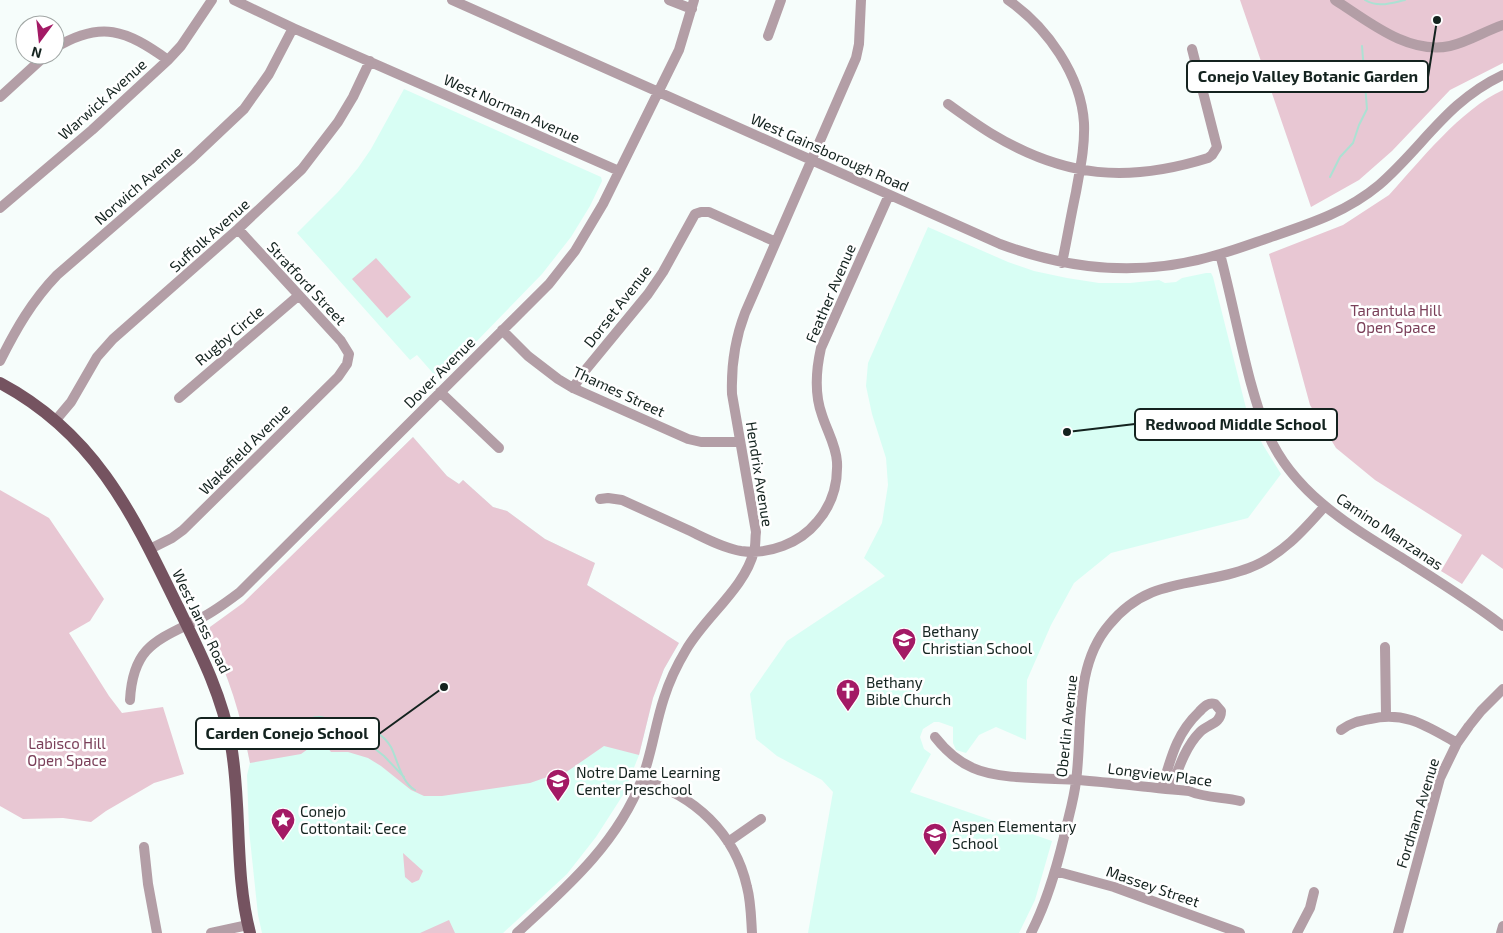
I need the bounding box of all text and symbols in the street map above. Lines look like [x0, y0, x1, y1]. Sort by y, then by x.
north arrow [15, 15, 65, 65]
text: N [29, 44, 44, 63]
street label: Warwick Avenue [54, 55, 150, 143]
callout: Conejo Valley Botanic Garden [1187, 61, 1428, 92]
text: Conejo Valley Botanic Garden [1198, 66, 1418, 86]
street label: West Norman Avenue [441, 70, 583, 146]
street label: West Gainsborough Road [748, 109, 912, 195]
street label: Norwich Avenue [90, 142, 186, 228]
street label: Suffolk Avenue [165, 194, 253, 276]
street label: Stratford Street [264, 238, 350, 329]
street label: Feather Avenue [801, 241, 859, 345]
street label: Dorset Avenue [579, 261, 655, 351]
street label: Rugby Circle [191, 301, 267, 369]
park label: Tarantula Hill Open Space [1350, 301, 1442, 336]
street label: Dover Avenue [400, 333, 478, 411]
street label: Thames Street [570, 362, 668, 420]
street label: Wakefield Avenue [195, 400, 293, 498]
callout: Redwood Middle School [1135, 409, 1337, 440]
text: Redwood Middle School [1145, 414, 1327, 433]
street label: Hendrix Avenue [743, 420, 777, 528]
street label: Camino Manzanas [1333, 489, 1447, 573]
street label: West Janss Road [169, 566, 235, 676]
place label: Bethany Christian School [922, 622, 1033, 657]
school or university icon: Bethany Christian School [891, 627, 917, 661]
place label: Bethany Bible Church [866, 673, 951, 708]
street label: Oberlin Avenue [1052, 674, 1080, 778]
church icon: Bethany Bible Church [835, 678, 861, 712]
callout: Carden Conejo School [196, 718, 379, 749]
text: Carden Conejo School [205, 723, 369, 742]
park label: Labisco Hill Open Space [27, 734, 107, 769]
street label: Fordham Avenue [1392, 756, 1442, 870]
street label: Longview Place [1107, 759, 1213, 789]
place label: Notre Dame Learning Center Preschool [576, 763, 721, 798]
school or university icon: Notre Dame Learning Center Preschool [545, 768, 571, 802]
place label: Conejo Cottontail: Cece [300, 802, 407, 837]
place icon: Conejo Cottontail: Cece [270, 807, 296, 841]
place label: Aspen Elementary School [952, 817, 1077, 852]
school or university icon: Aspen Elementary School [922, 822, 948, 856]
street label: Massey Street [1104, 862, 1202, 910]

